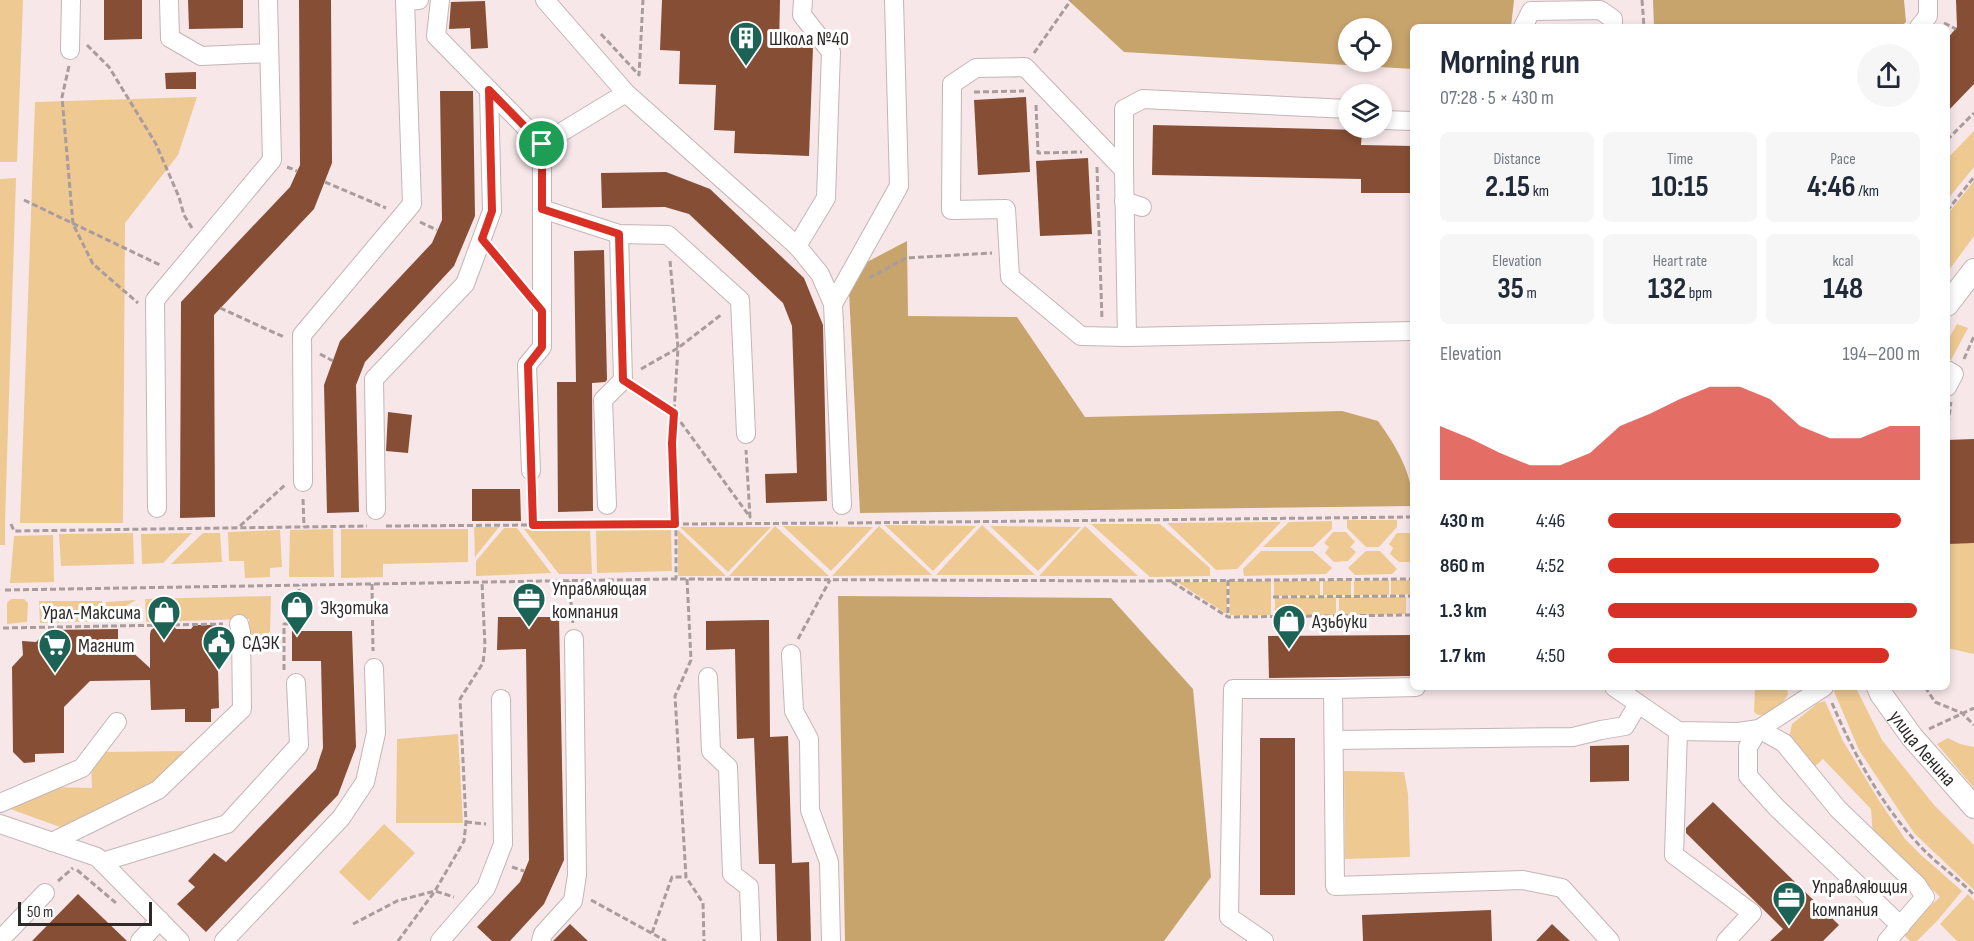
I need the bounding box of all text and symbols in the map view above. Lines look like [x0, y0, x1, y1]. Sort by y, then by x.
map controls [1338, 18, 1392, 138]
button: locate [1338, 18, 1392, 72]
building icon: Школа №40 [728, 20, 764, 67]
place label: Школа №40 [769, 27, 849, 51]
text: Morning run [1440, 43, 1580, 83]
button: share [1857, 44, 1920, 107]
button: layers [1338, 84, 1392, 138]
text: 07:28 · 5 × 430 m [1440, 86, 1554, 110]
pin [516, 118, 567, 169]
icon: arrive [525, 127, 558, 160]
text: Distance [1493, 150, 1541, 169]
text: Time [1667, 150, 1693, 169]
text: Pace [1830, 150, 1856, 169]
text: 2.15 [1485, 169, 1530, 205]
text: 10:15 [1651, 169, 1709, 205]
text: 4:46 [1807, 169, 1856, 205]
text: km [1530, 182, 1549, 201]
text: /km [1856, 182, 1879, 201]
text: Elevation [1492, 252, 1542, 271]
text: Heart rate [1653, 252, 1707, 271]
text: kcal [1832, 252, 1854, 271]
text: 35 [1497, 271, 1524, 307]
text: 132 [1648, 271, 1686, 307]
text: 148 [1823, 271, 1863, 307]
text: m [1524, 284, 1537, 303]
text: bpm [1686, 284, 1712, 303]
text: Elevation [1440, 342, 1502, 366]
text: 194–200 m [1843, 342, 1920, 366]
text: 430 m [1440, 509, 1484, 533]
text: 4:46 [1536, 509, 1565, 533]
text: 860 m [1440, 554, 1485, 578]
text: 4:52 [1536, 554, 1564, 578]
place label: Управляющая компания [552, 577, 647, 624]
office icon: Управляющая компания [511, 581, 547, 628]
shop icon: Экзотика [279, 589, 315, 636]
shop icon: Урал-Максима [146, 594, 182, 641]
place label: Экзотика [320, 596, 389, 620]
text: 1.3 km [1440, 599, 1487, 623]
text: 4:43 [1536, 599, 1565, 623]
place label: Урал-Максима [42, 601, 141, 625]
shop icon: Азьбуки [1271, 603, 1307, 650]
place label: Азьбуки [1311, 610, 1367, 634]
public building icon: СДЭК [201, 624, 237, 671]
supermarket icon: Магнит [37, 627, 73, 674]
place label: СДЭК [242, 631, 280, 655]
place label: Магнит [78, 634, 135, 658]
text: 1.7 km [1440, 644, 1486, 668]
text: 4:50 [1536, 644, 1565, 668]
street label: улица Ленина [1884, 706, 1961, 792]
place label: Управляющия компания [1812, 875, 1908, 922]
office icon: Управляющия компания [1771, 880, 1807, 927]
scale bar [18, 899, 152, 926]
text: 50 m [27, 903, 53, 922]

